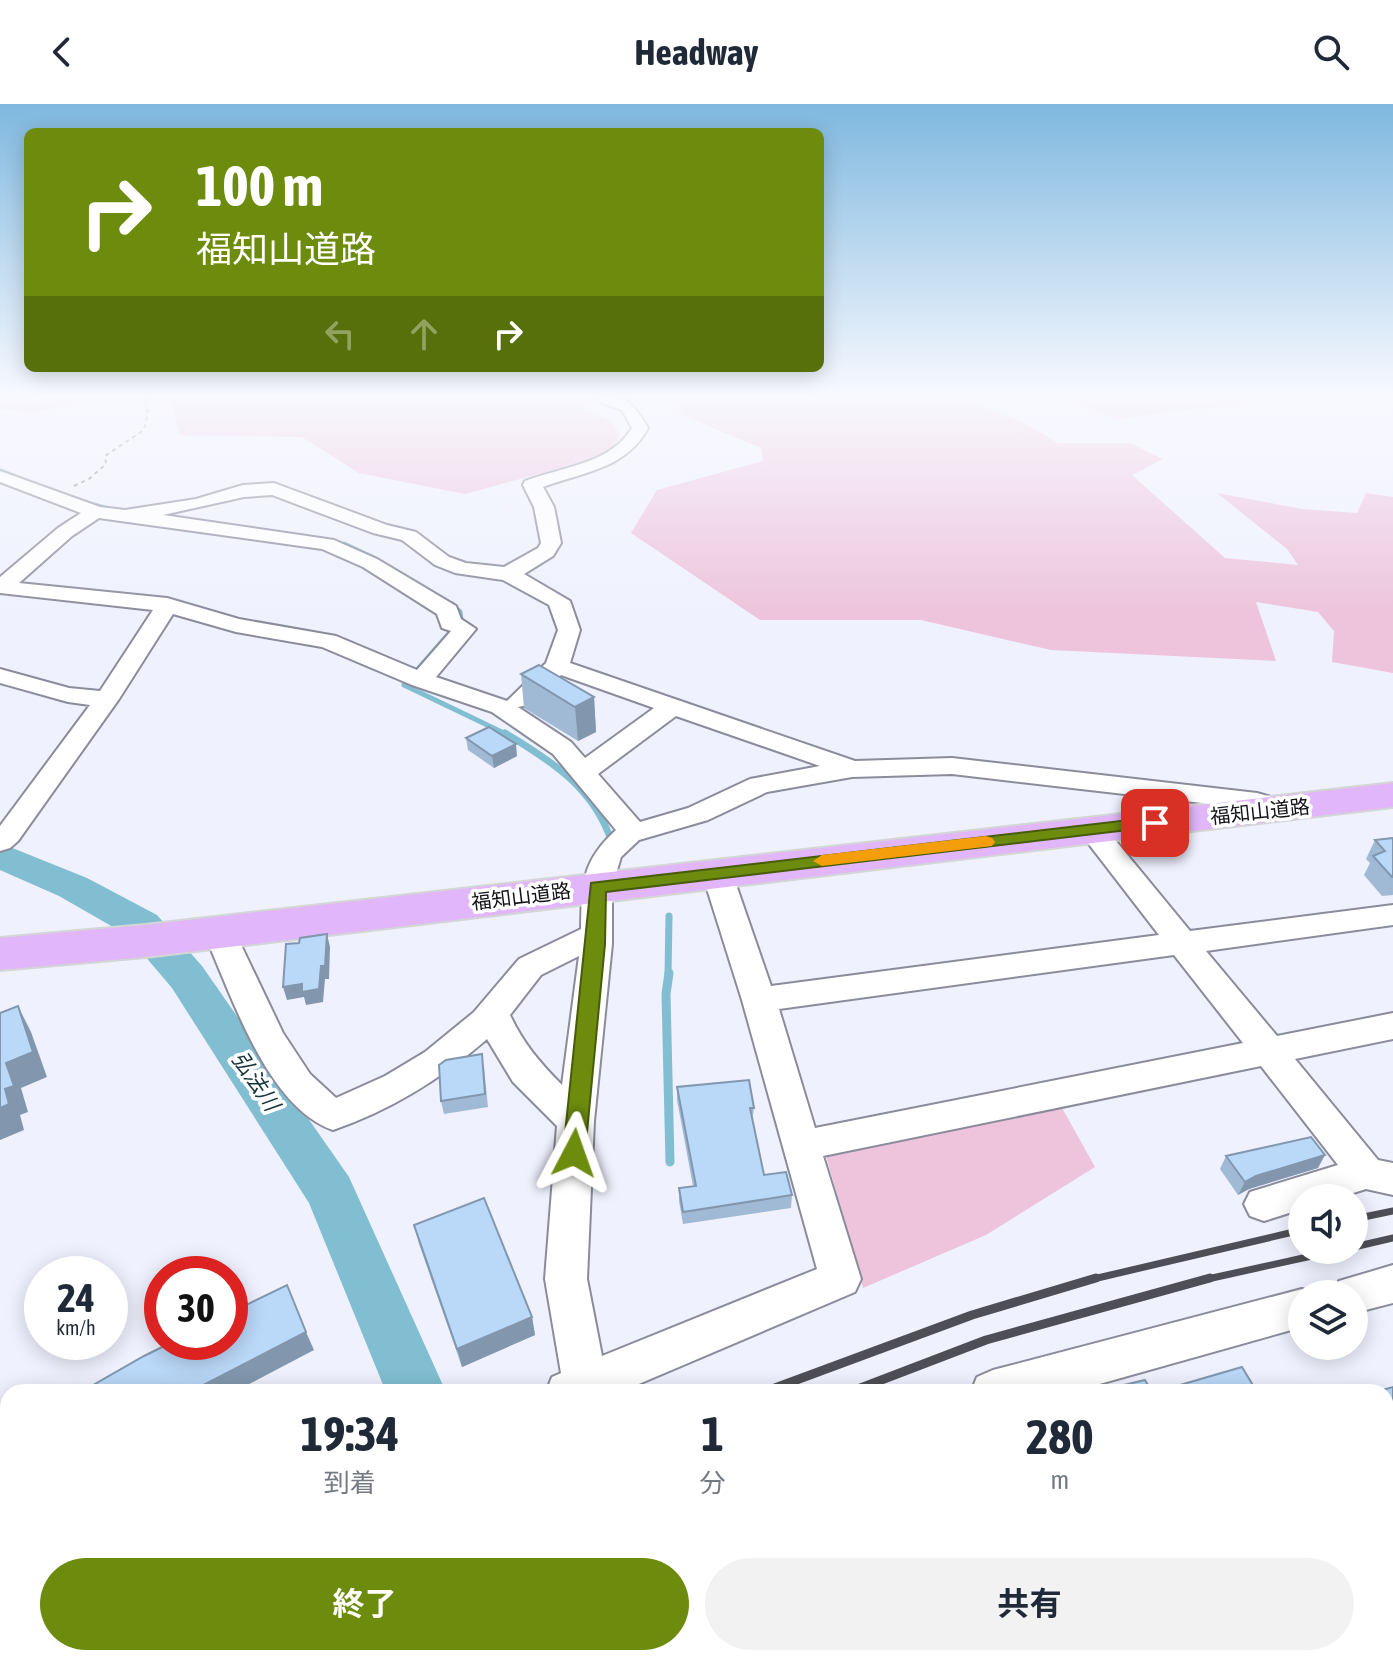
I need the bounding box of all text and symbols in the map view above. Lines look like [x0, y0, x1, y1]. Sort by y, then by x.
icon: back [40, 30, 84, 74]
icon: search [1309, 30, 1353, 74]
text: Headway [635, 31, 758, 73]
text: 100 m [196, 154, 323, 218]
icon: right [64, 160, 168, 264]
text: 福知山道路 [196, 228, 376, 270]
icon: left [318, 312, 362, 356]
icon: ahead [402, 312, 446, 356]
icon: right [486, 312, 530, 356]
pin [1121, 789, 1189, 857]
street label: 福知山道路 [1209, 794, 1311, 828]
icon: arrive [1133, 801, 1177, 845]
street label: 福知山道路 [470, 878, 572, 914]
water label: 弘法川 [227, 1046, 286, 1117]
position arrow [532, 1111, 616, 1195]
map controls [1288, 1184, 1368, 1360]
button: sound [1288, 1184, 1368, 1264]
speed limit sign: 30 [144, 1256, 248, 1360]
text: 24 [57, 1275, 95, 1320]
button: layers [1288, 1280, 1368, 1360]
text: km/h [56, 1316, 96, 1339]
text: 19:34 [300, 1406, 399, 1461]
text: 1 [701, 1406, 724, 1461]
text: 280 [1026, 1409, 1094, 1464]
text: m [1050, 1465, 1069, 1495]
text: 到着 [324, 1468, 376, 1498]
text: 分 [700, 1468, 726, 1498]
button: 終了 [40, 1558, 689, 1650]
button: 共有 [705, 1558, 1354, 1650]

